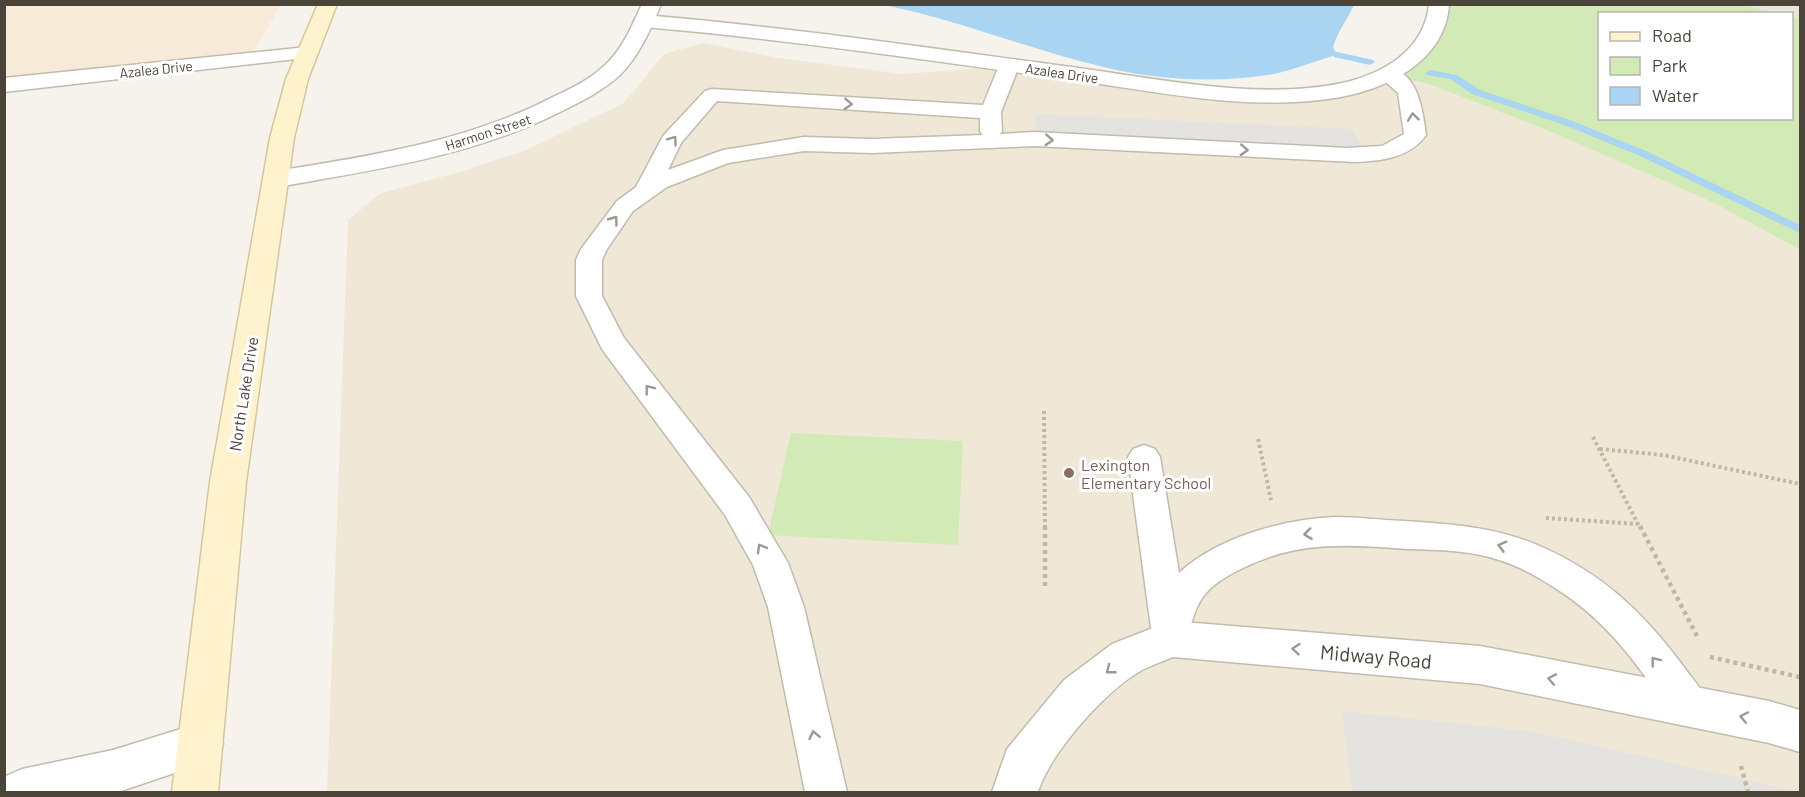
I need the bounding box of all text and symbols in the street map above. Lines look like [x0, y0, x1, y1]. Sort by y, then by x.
legend [1598, 12, 1793, 120]
text: Road [1652, 24, 1692, 46]
text: Park [1652, 54, 1687, 76]
street label: Azalea Drive [118, 57, 194, 81]
street label: Azalea Drive [1024, 59, 1100, 87]
text: Water [1652, 84, 1699, 106]
one-way arrow [843, 97, 852, 110]
street label: Harmon Street [443, 110, 533, 154]
one-way arrow [1407, 112, 1419, 122]
one-way arrow [1045, 134, 1054, 147]
one-way arrow [666, 135, 677, 146]
one-way arrow [1239, 143, 1248, 156]
one-way arrow [607, 216, 618, 227]
street label: North Lake Drive [225, 335, 261, 453]
one-way arrow [645, 385, 656, 396]
place label: Lexington Elementary School [1081, 455, 1211, 492]
marker: Lexington Elementary School [1062, 466, 1076, 480]
one-way arrow [1304, 528, 1313, 540]
one-way arrow [1497, 541, 1508, 553]
one-way arrow [757, 544, 769, 554]
street label: Midway Road [1319, 639, 1433, 673]
one-way arrow [1292, 643, 1301, 656]
one-way arrow [1652, 657, 1663, 668]
one-way arrow [1105, 663, 1116, 674]
one-way arrow [1548, 673, 1558, 686]
one-way arrow [1739, 711, 1749, 724]
one-way arrow [809, 730, 822, 740]

